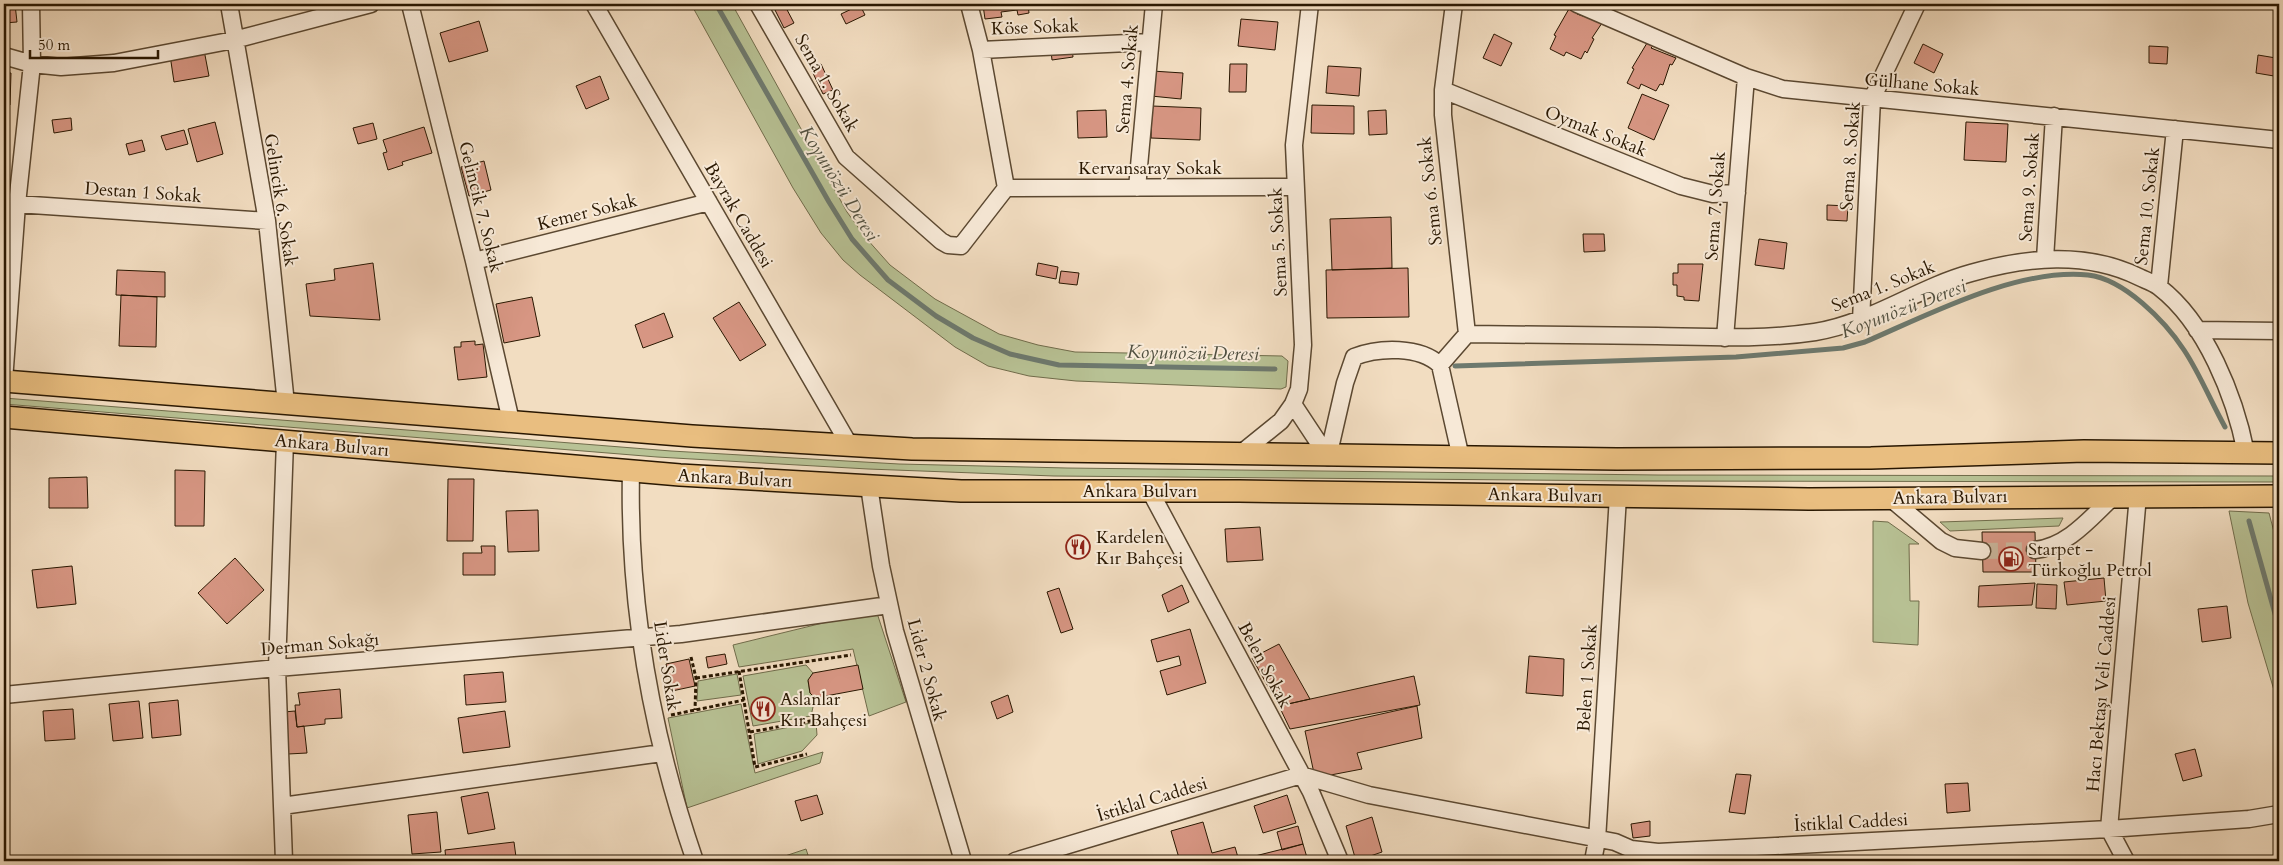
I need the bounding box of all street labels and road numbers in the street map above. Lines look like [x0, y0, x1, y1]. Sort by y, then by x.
street label: Köse Sokak [991, 13, 1080, 42]
street label: Sema 4. Sokak [1110, 23, 1145, 135]
street label: Sema 1. Sokak [788, 30, 865, 137]
street label: Gülhane Sokak [1863, 67, 1981, 102]
street label: Oymak Sokak [1541, 100, 1651, 163]
street label: Sema 8. Sokak [1834, 100, 1867, 212]
street label: Sema 9. Sokak [2013, 131, 2046, 243]
street label: Gelincik 6. Sokak [258, 132, 303, 269]
street label: Sema 6. Sokak [1412, 135, 1449, 247]
street label: Gelincik 7. Sokak [452, 139, 509, 276]
street label: Sema 10. Sokak [2129, 145, 2166, 266]
street label: Sema 7. Sokak [1699, 150, 1732, 262]
street label: Kervansaray Sokak [1078, 156, 1222, 181]
street label: Bayrak Caddesi [698, 158, 779, 273]
street label: Destan 1 Sokak [84, 176, 203, 209]
street label: Sema 5. Sokak [1263, 186, 1294, 297]
street label: Kemer Sokak [535, 188, 640, 237]
street label: Sema 1. Sokak [1828, 254, 1939, 319]
street label: Ankara Bulvarı [274, 428, 390, 463]
street label: Ankara Bulvarı [677, 463, 793, 494]
street label: Ankara Bulvarı [1083, 479, 1197, 504]
street label: Ankara Bulvarı [1487, 482, 1603, 509]
street label: Ankara Bulvarı [1892, 484, 2008, 511]
street label: Hacı Bektaşı Veli Caddesi [2080, 595, 2123, 793]
street label: Lider 2 Sokak [901, 616, 952, 724]
street label: Belen Sokak [1231, 618, 1298, 713]
street label: Lider Sokak [647, 619, 686, 713]
street label: Belen 1 Sokak [1571, 623, 1604, 733]
street label: Derman Sokağı [260, 627, 380, 662]
street label: İstiklal Caddesi [1094, 771, 1210, 828]
street label: İstiklal Caddesi [1793, 807, 1909, 838]

